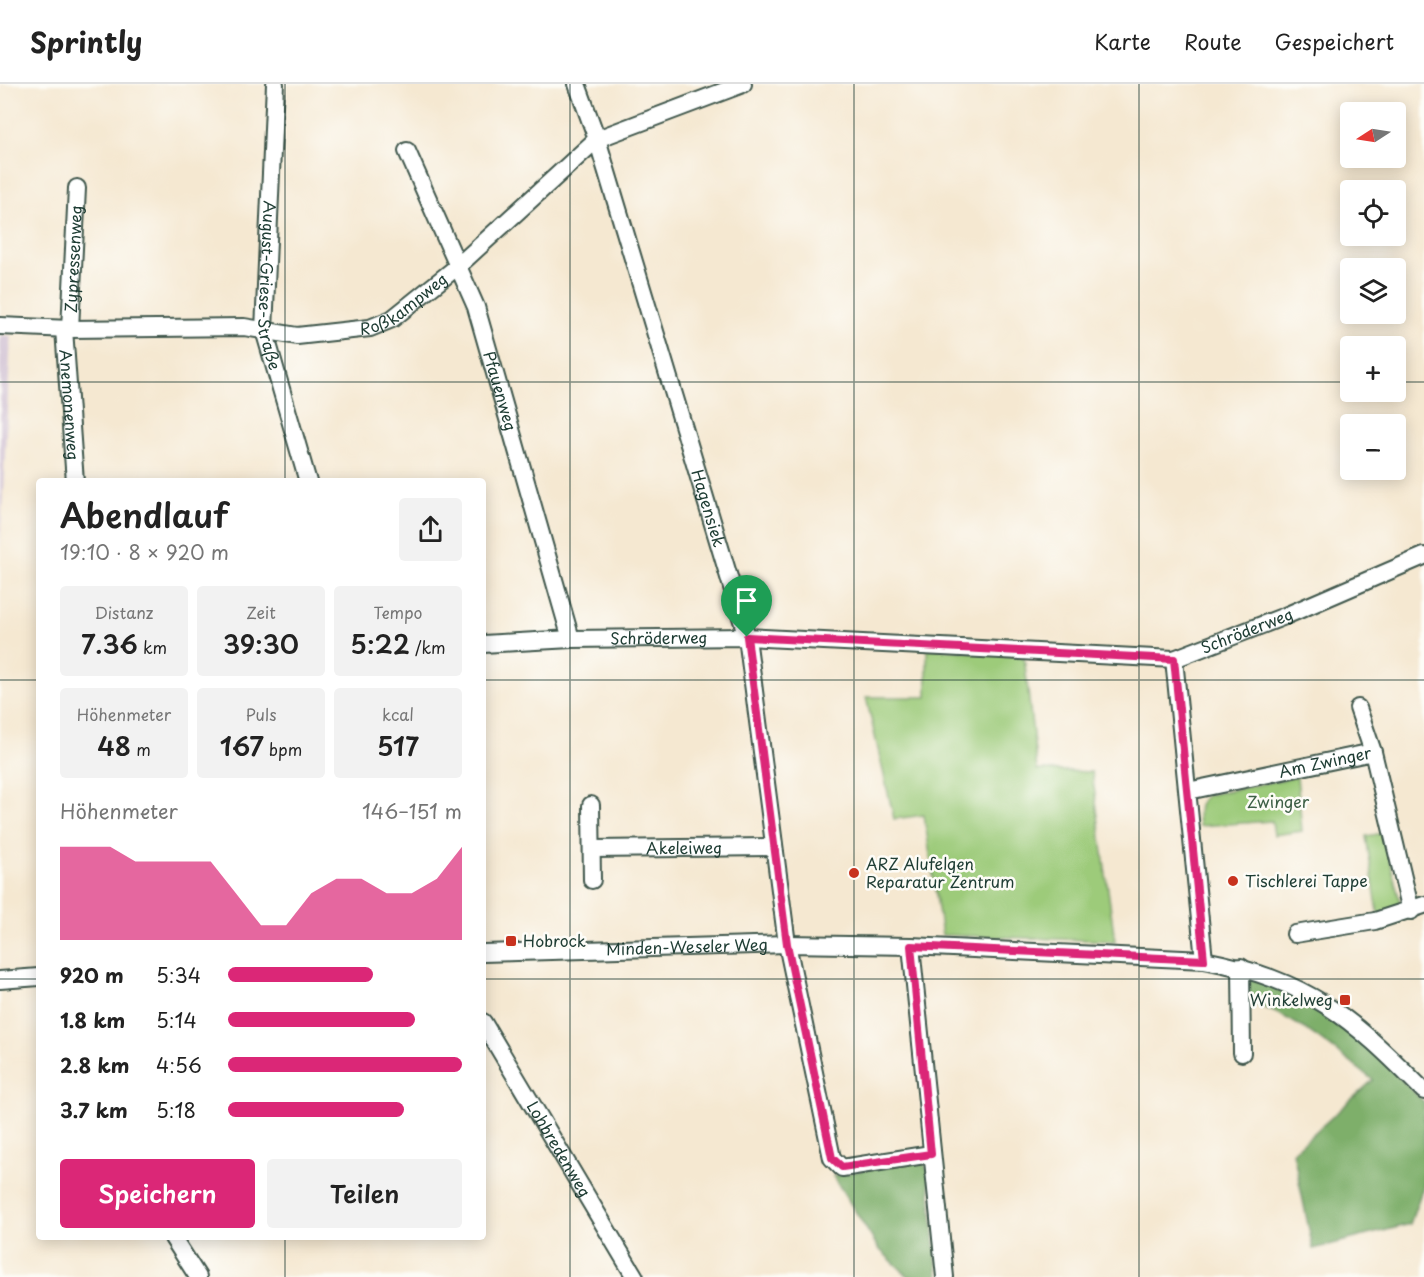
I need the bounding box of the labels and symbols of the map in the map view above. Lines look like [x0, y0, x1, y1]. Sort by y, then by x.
north arrow [1340, 102, 1406, 168]
street label: August-Griese-Straße [253, 200, 288, 373]
street label: Zypressenweg [58, 205, 87, 313]
street label: Roßkampweg [358, 266, 452, 340]
street label: Anemonenweg [54, 348, 86, 461]
street label: Pfauenweg [478, 348, 524, 433]
street label: Hagensiek [686, 466, 732, 550]
pin [721, 575, 772, 637]
street label: Schröderweg [1197, 601, 1297, 659]
street label: Schröderweg [610, 624, 708, 650]
street label: Am Zwinger [1276, 740, 1374, 783]
park label: Zwinger [1247, 789, 1310, 813]
street label: Akeleiweg [646, 835, 722, 859]
place label: ARZ Alufelgen Reparatur Zentrum [866, 851, 1015, 893]
marker: ARZ Alufelgen Reparatur Zentrum [847, 866, 861, 880]
place label: Tischlerei Tappe [1245, 868, 1368, 892]
marker: Tischlerei Tappe [1226, 874, 1240, 888]
place label: Hobrock [523, 928, 586, 952]
street label: Minden-Weseler Weg [606, 932, 768, 960]
marker: Hobrock [504, 934, 518, 948]
place label: Winkelweg [1250, 987, 1333, 1011]
marker: Winkelweg [1338, 993, 1352, 1007]
street label: Lohbredenweg [522, 1096, 598, 1201]

